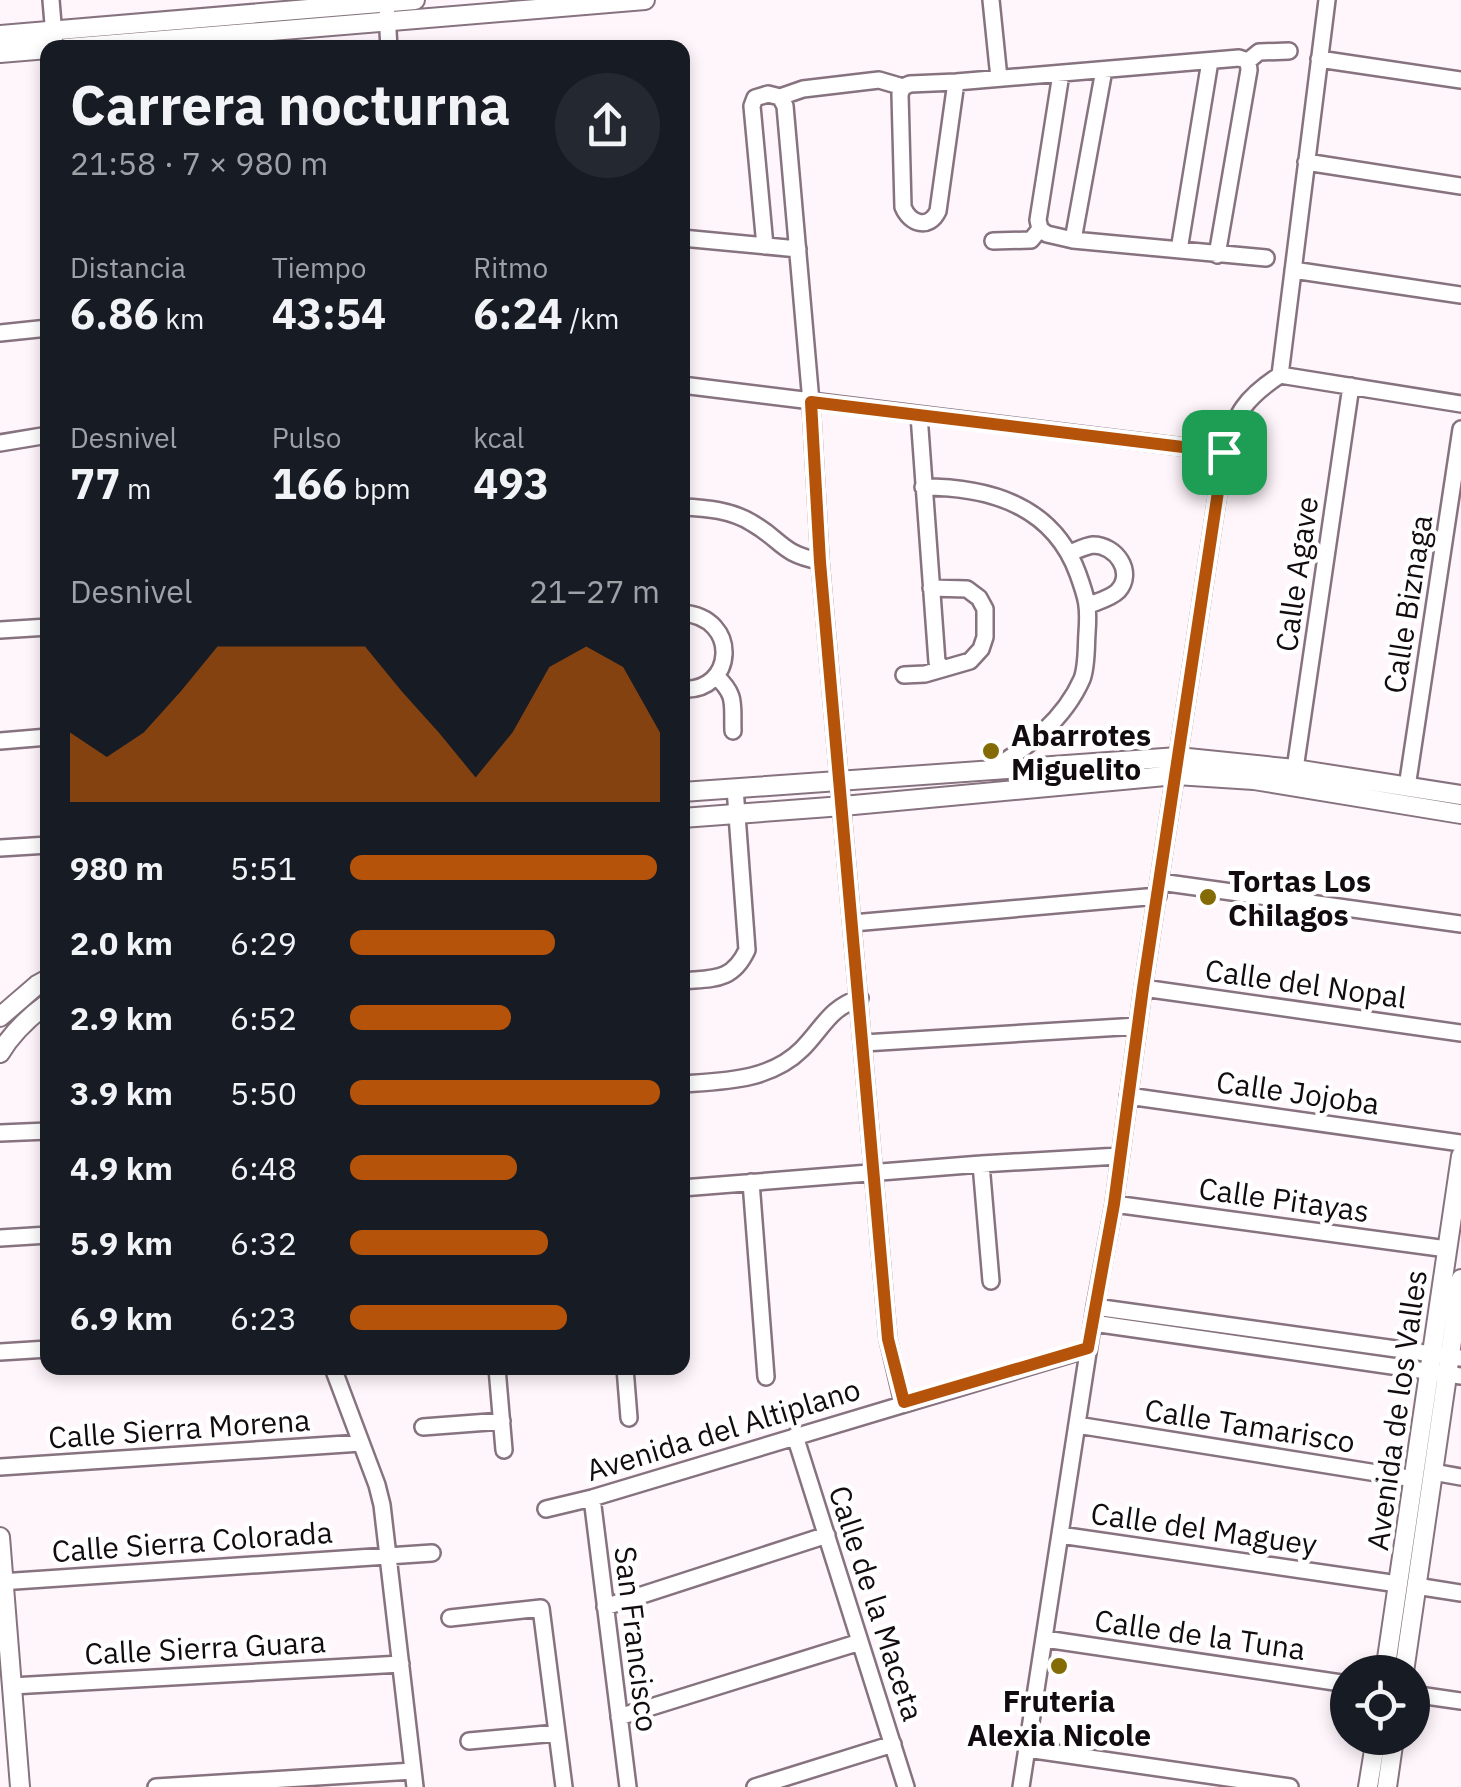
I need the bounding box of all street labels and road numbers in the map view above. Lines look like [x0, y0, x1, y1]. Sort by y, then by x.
street label: Calle Agave [1266, 494, 1326, 654]
street label: Calle Biznaga [1374, 512, 1440, 696]
street label: Calle del Nopal [1203, 950, 1409, 1016]
street label: Calle Jojoba [1214, 1061, 1382, 1123]
street label: Calle Pitayas [1196, 1168, 1372, 1230]
street label: Avenida de los Valles [1357, 1267, 1435, 1553]
street label: Avenida del Altiplano [581, 1369, 865, 1489]
street label: Calle Tamarisco [1142, 1389, 1358, 1461]
street label: Calle Sierra Morena [47, 1399, 311, 1457]
street label: Calle de la Maceta [821, 1481, 933, 1725]
street label: Calle del Maguey [1088, 1493, 1320, 1563]
street label: Calle Sierra Colorada [50, 1512, 334, 1570]
street label: San Francisco [606, 1544, 668, 1734]
street label: Calle de la Tuna [1092, 1600, 1308, 1668]
street label: Calle Sierra Guara [83, 1621, 327, 1673]

